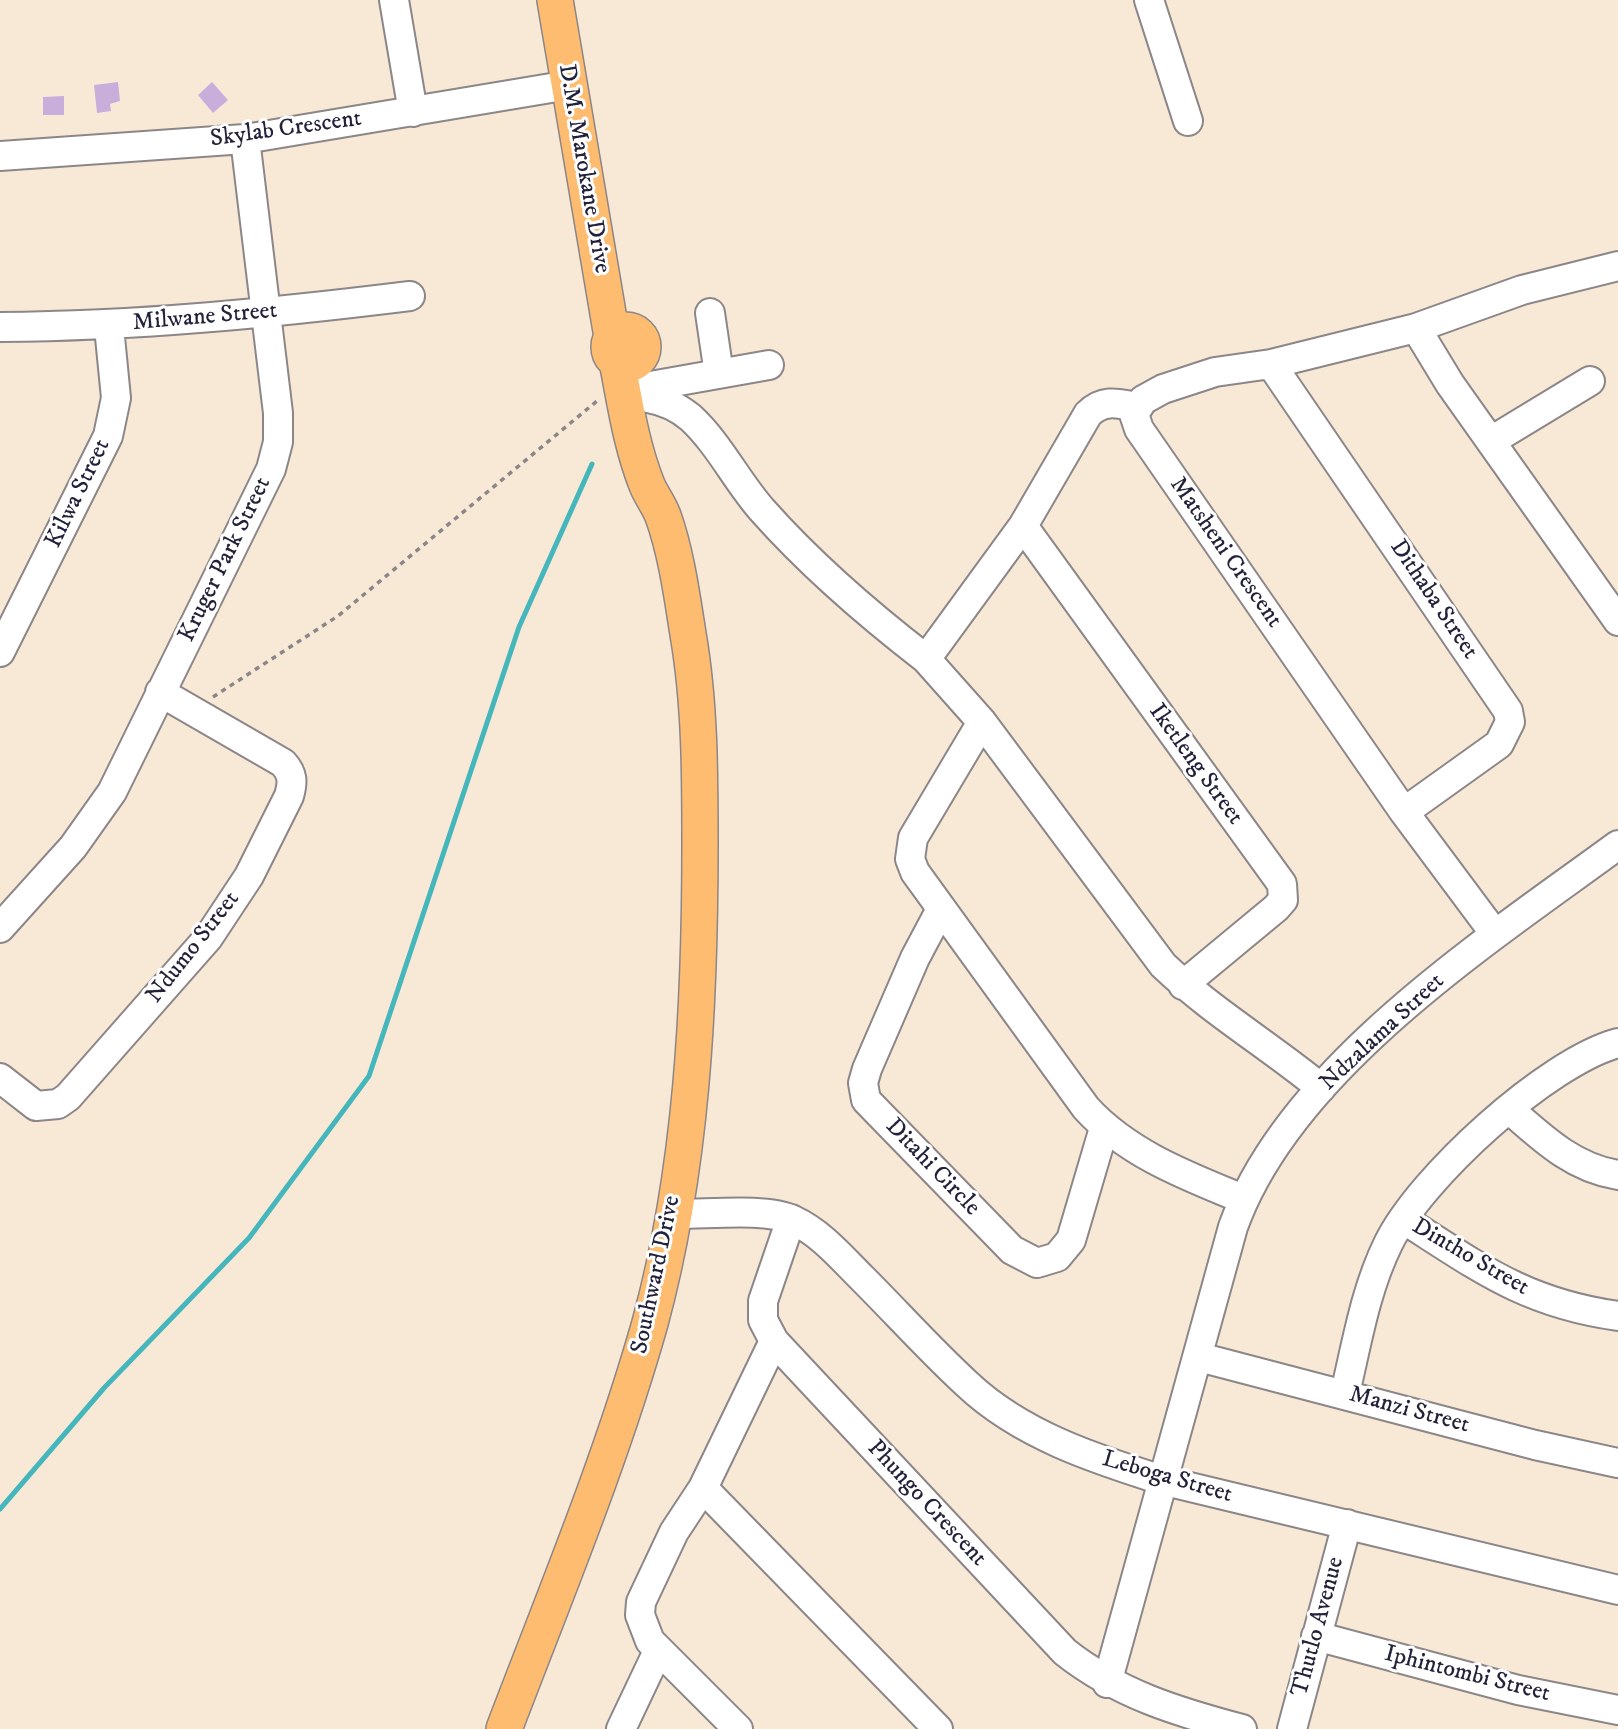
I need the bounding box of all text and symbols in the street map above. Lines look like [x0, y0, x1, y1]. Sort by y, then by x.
street label: D.M. Marokane Drive [550, 62, 616, 276]
street label: Skylab Crescent [209, 105, 363, 155]
street label: Milwane Street [132, 297, 278, 339]
street label: Kilwa Street [40, 435, 118, 553]
street label: Matsheni Crescent [1162, 472, 1288, 634]
street label: Kruger Park Street [174, 473, 278, 647]
street label: Dithaba Street [1383, 535, 1483, 665]
street label: Iketleng Street [1142, 699, 1248, 831]
street label: Ndumo Street [141, 886, 247, 1010]
street label: Ndzalama Street [1315, 968, 1451, 1098]
street label: Ditahi Circle [879, 1113, 985, 1223]
street label: Southward Drive [626, 1193, 688, 1357]
street label: Dintho Street [1406, 1213, 1534, 1303]
street label: Manzi Street [1346, 1381, 1472, 1441]
street label: Phungo Crescent [860, 1435, 992, 1573]
street label: Leboga Street [1099, 1446, 1235, 1510]
street label: Thutlo Avenue [1287, 1554, 1351, 1700]
street label: Iphintombi Street [1381, 1641, 1553, 1709]

